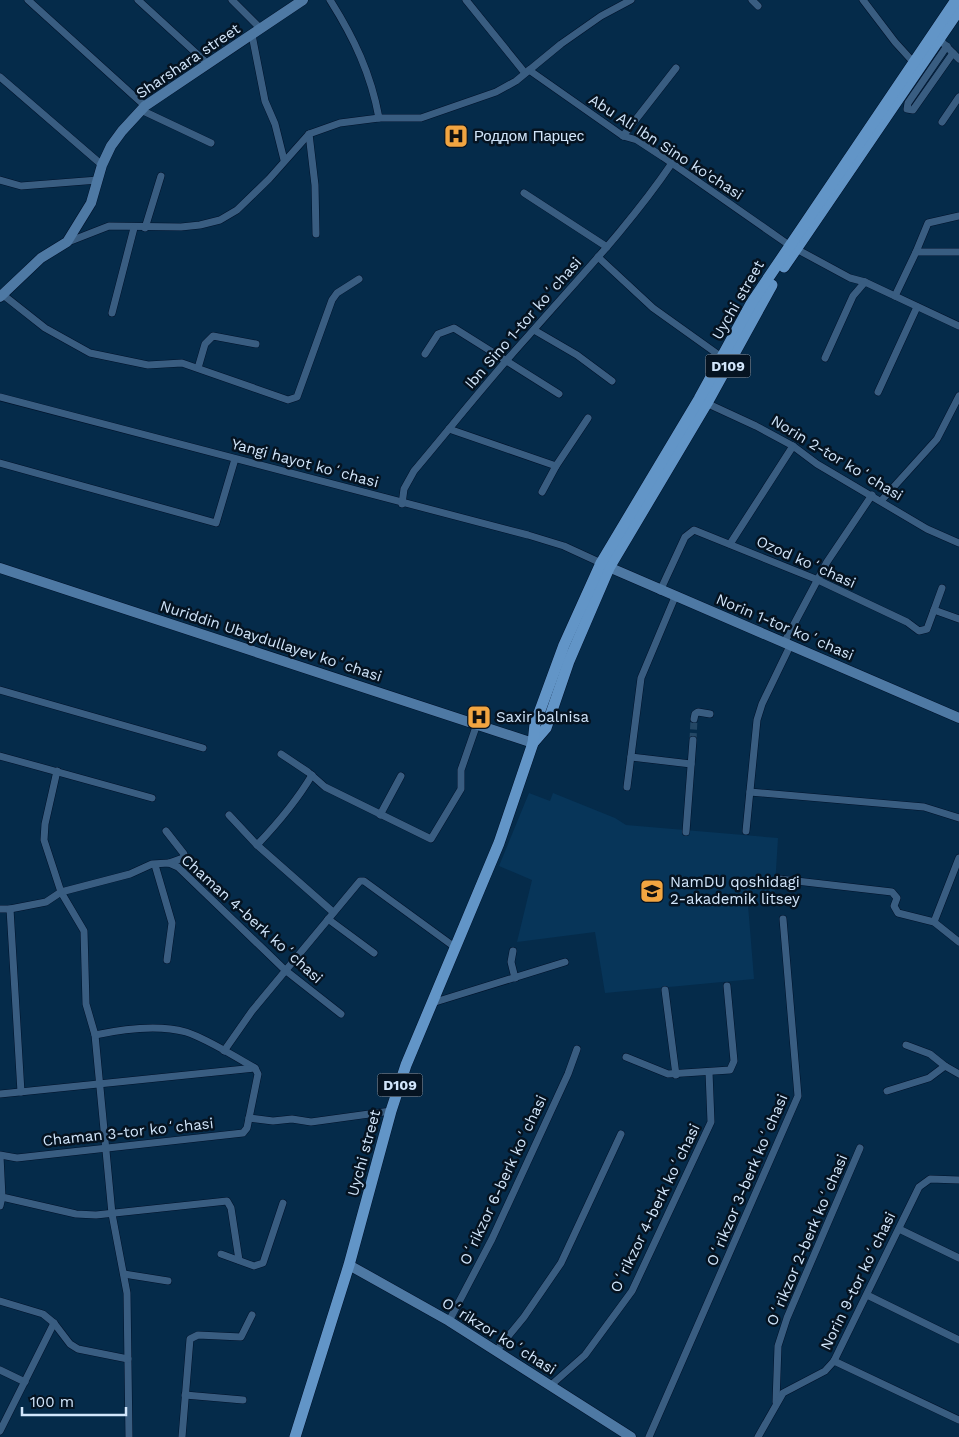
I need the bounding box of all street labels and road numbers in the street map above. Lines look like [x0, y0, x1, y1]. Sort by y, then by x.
street label: Sharshara street [133, 19, 244, 102]
street label: Abu Ali Ibn Sino ko'chasi [586, 90, 746, 204]
street label: Ibn Sino 1-tor koʻchasi [461, 254, 585, 392]
street label: Uychi street [708, 257, 768, 343]
road number: D109 [706, 354, 750, 378]
street label: Norin 2-tor koʻchasi [768, 412, 906, 504]
street label: Yangi hayot koʻchasi [229, 435, 381, 491]
street label: Ozod koʻchasi [754, 532, 858, 592]
street label: Norin 1-tor koʻchasi [714, 590, 856, 664]
street label: Nuriddin Ubaydullayev koʻchasi [158, 597, 384, 685]
street label: Chaman 4-berk koʻchasi [178, 851, 326, 987]
road number: D109 [378, 1074, 422, 1096]
street label: Oʻrikzor 3-berk koʻchasi [703, 1091, 791, 1269]
street label: Oʻrikzor 6-berk koʻchasi [456, 1092, 550, 1268]
street label: Uychi street [344, 1107, 384, 1198]
street label: Chaman 3-tor koʻchasi [42, 1114, 214, 1150]
street label: Oʻrikzor 4-berk koʻchasi [606, 1121, 704, 1295]
street label: Oʻrikzor 2-berk koʻchasi [763, 1152, 851, 1328]
street label: Norin 9-tor koʻchasi [817, 1209, 899, 1353]
street label: Oʻrikzor koʻchasi [439, 1294, 559, 1378]

